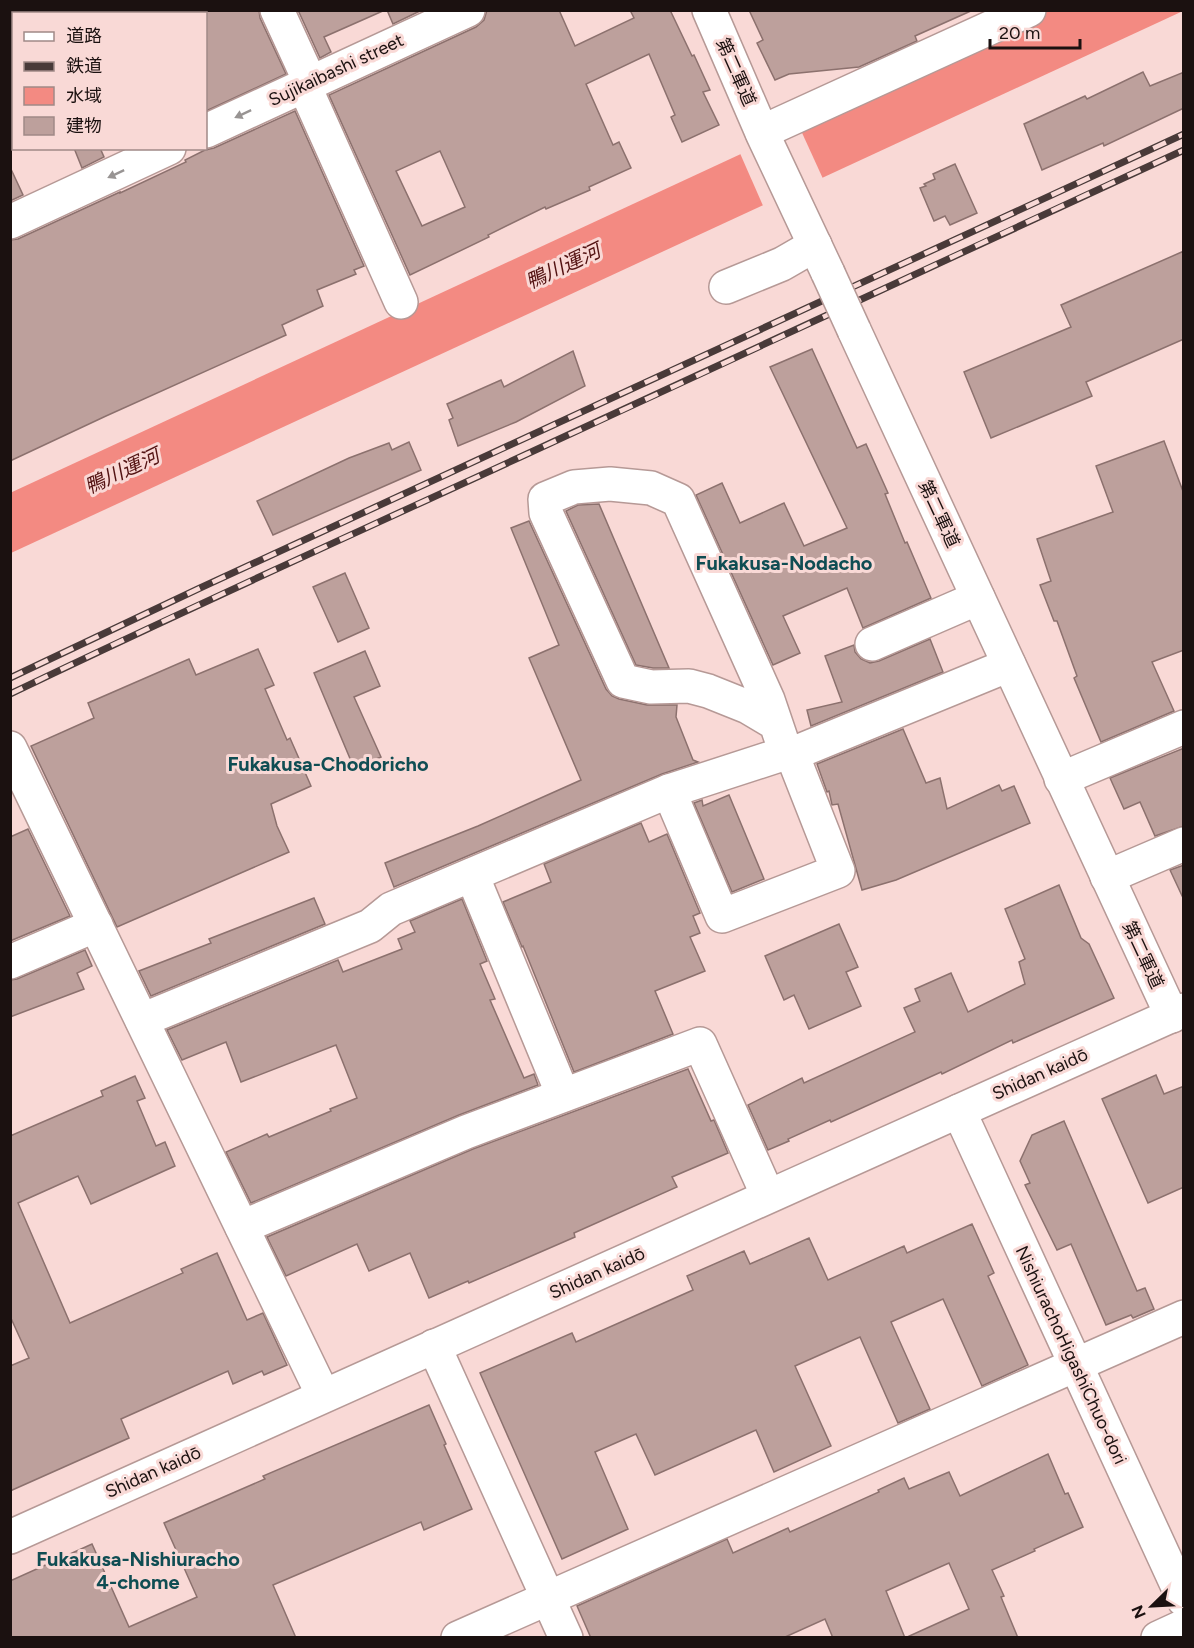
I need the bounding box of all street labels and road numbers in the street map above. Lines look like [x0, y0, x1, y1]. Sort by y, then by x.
street label: Sujikaibashi street [265, 29, 407, 111]
street label: 第二軍道 [711, 35, 761, 109]
street label: 第二軍道 [914, 477, 964, 551]
street label: 第二軍道 [1118, 918, 1168, 992]
street label: Shidan kaidō [989, 1043, 1091, 1105]
street label: Shidan kaidō [546, 1242, 648, 1304]
street label: NishiurachoHigashiChuo-dori [1011, 1242, 1131, 1468]
street label: Shidan kaidō [102, 1441, 204, 1503]

